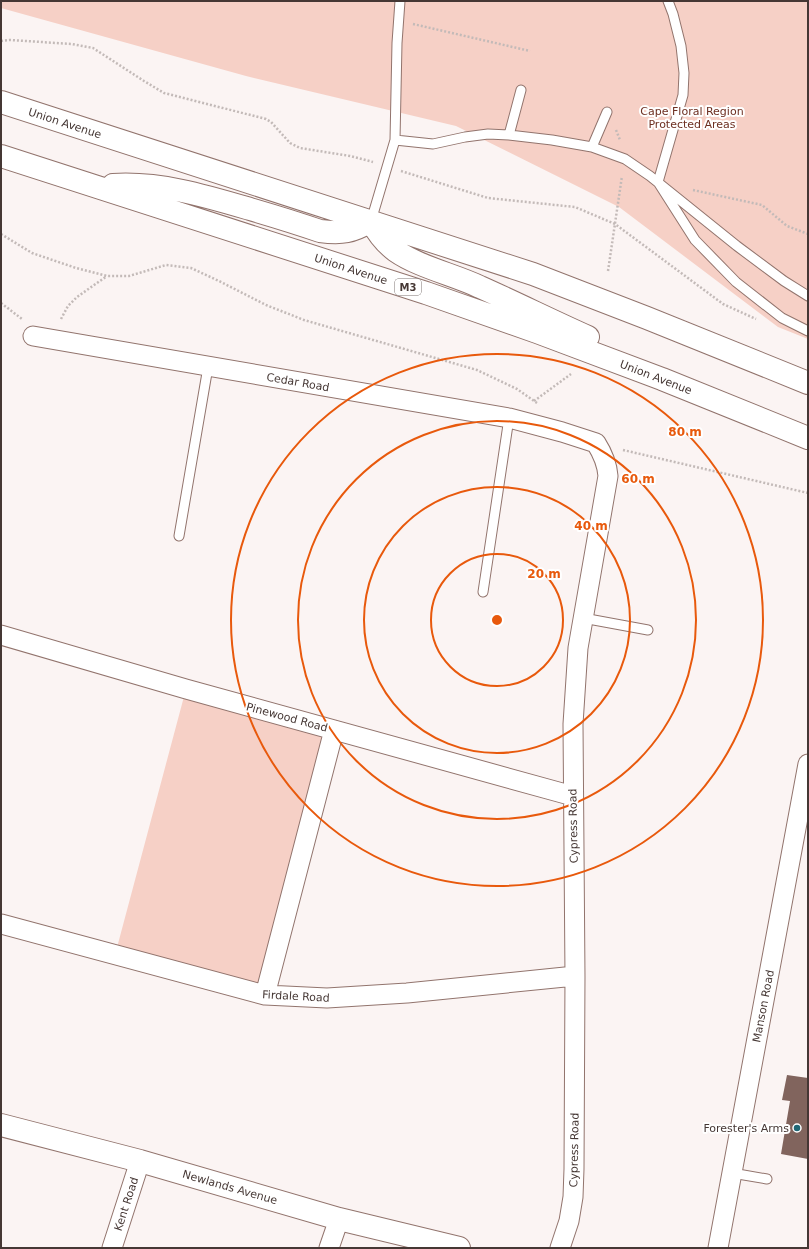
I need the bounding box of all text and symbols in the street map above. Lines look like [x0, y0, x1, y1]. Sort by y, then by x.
park label: Cape Floral Region Protected Areas [640, 105, 744, 131]
street label: Union Avenue [27, 106, 103, 141]
street label: Union Avenue [313, 252, 389, 287]
road number: M3 [395, 279, 421, 295]
street label: Union Avenue [618, 358, 694, 397]
street label: Cedar Road [265, 371, 330, 394]
text: 80 m [668, 425, 702, 439]
text: 60 m [621, 472, 655, 486]
text: 40 m [574, 519, 608, 533]
text: 20 m [527, 567, 561, 581]
centre of rings [490, 613, 504, 627]
street label: Pinewood Road [245, 700, 329, 735]
street label: Cypress Road [566, 788, 581, 863]
street label: Manson Road [750, 969, 777, 1044]
street label: Firdale Road [262, 988, 330, 1005]
street label: Cypress Road [567, 1113, 582, 1188]
place label: Forester's Arms [703, 1122, 789, 1135]
marker: Forester's Arms [792, 1123, 802, 1133]
street label: Newlands Avenue [181, 1168, 279, 1207]
street label: Kent Road [112, 1176, 141, 1233]

